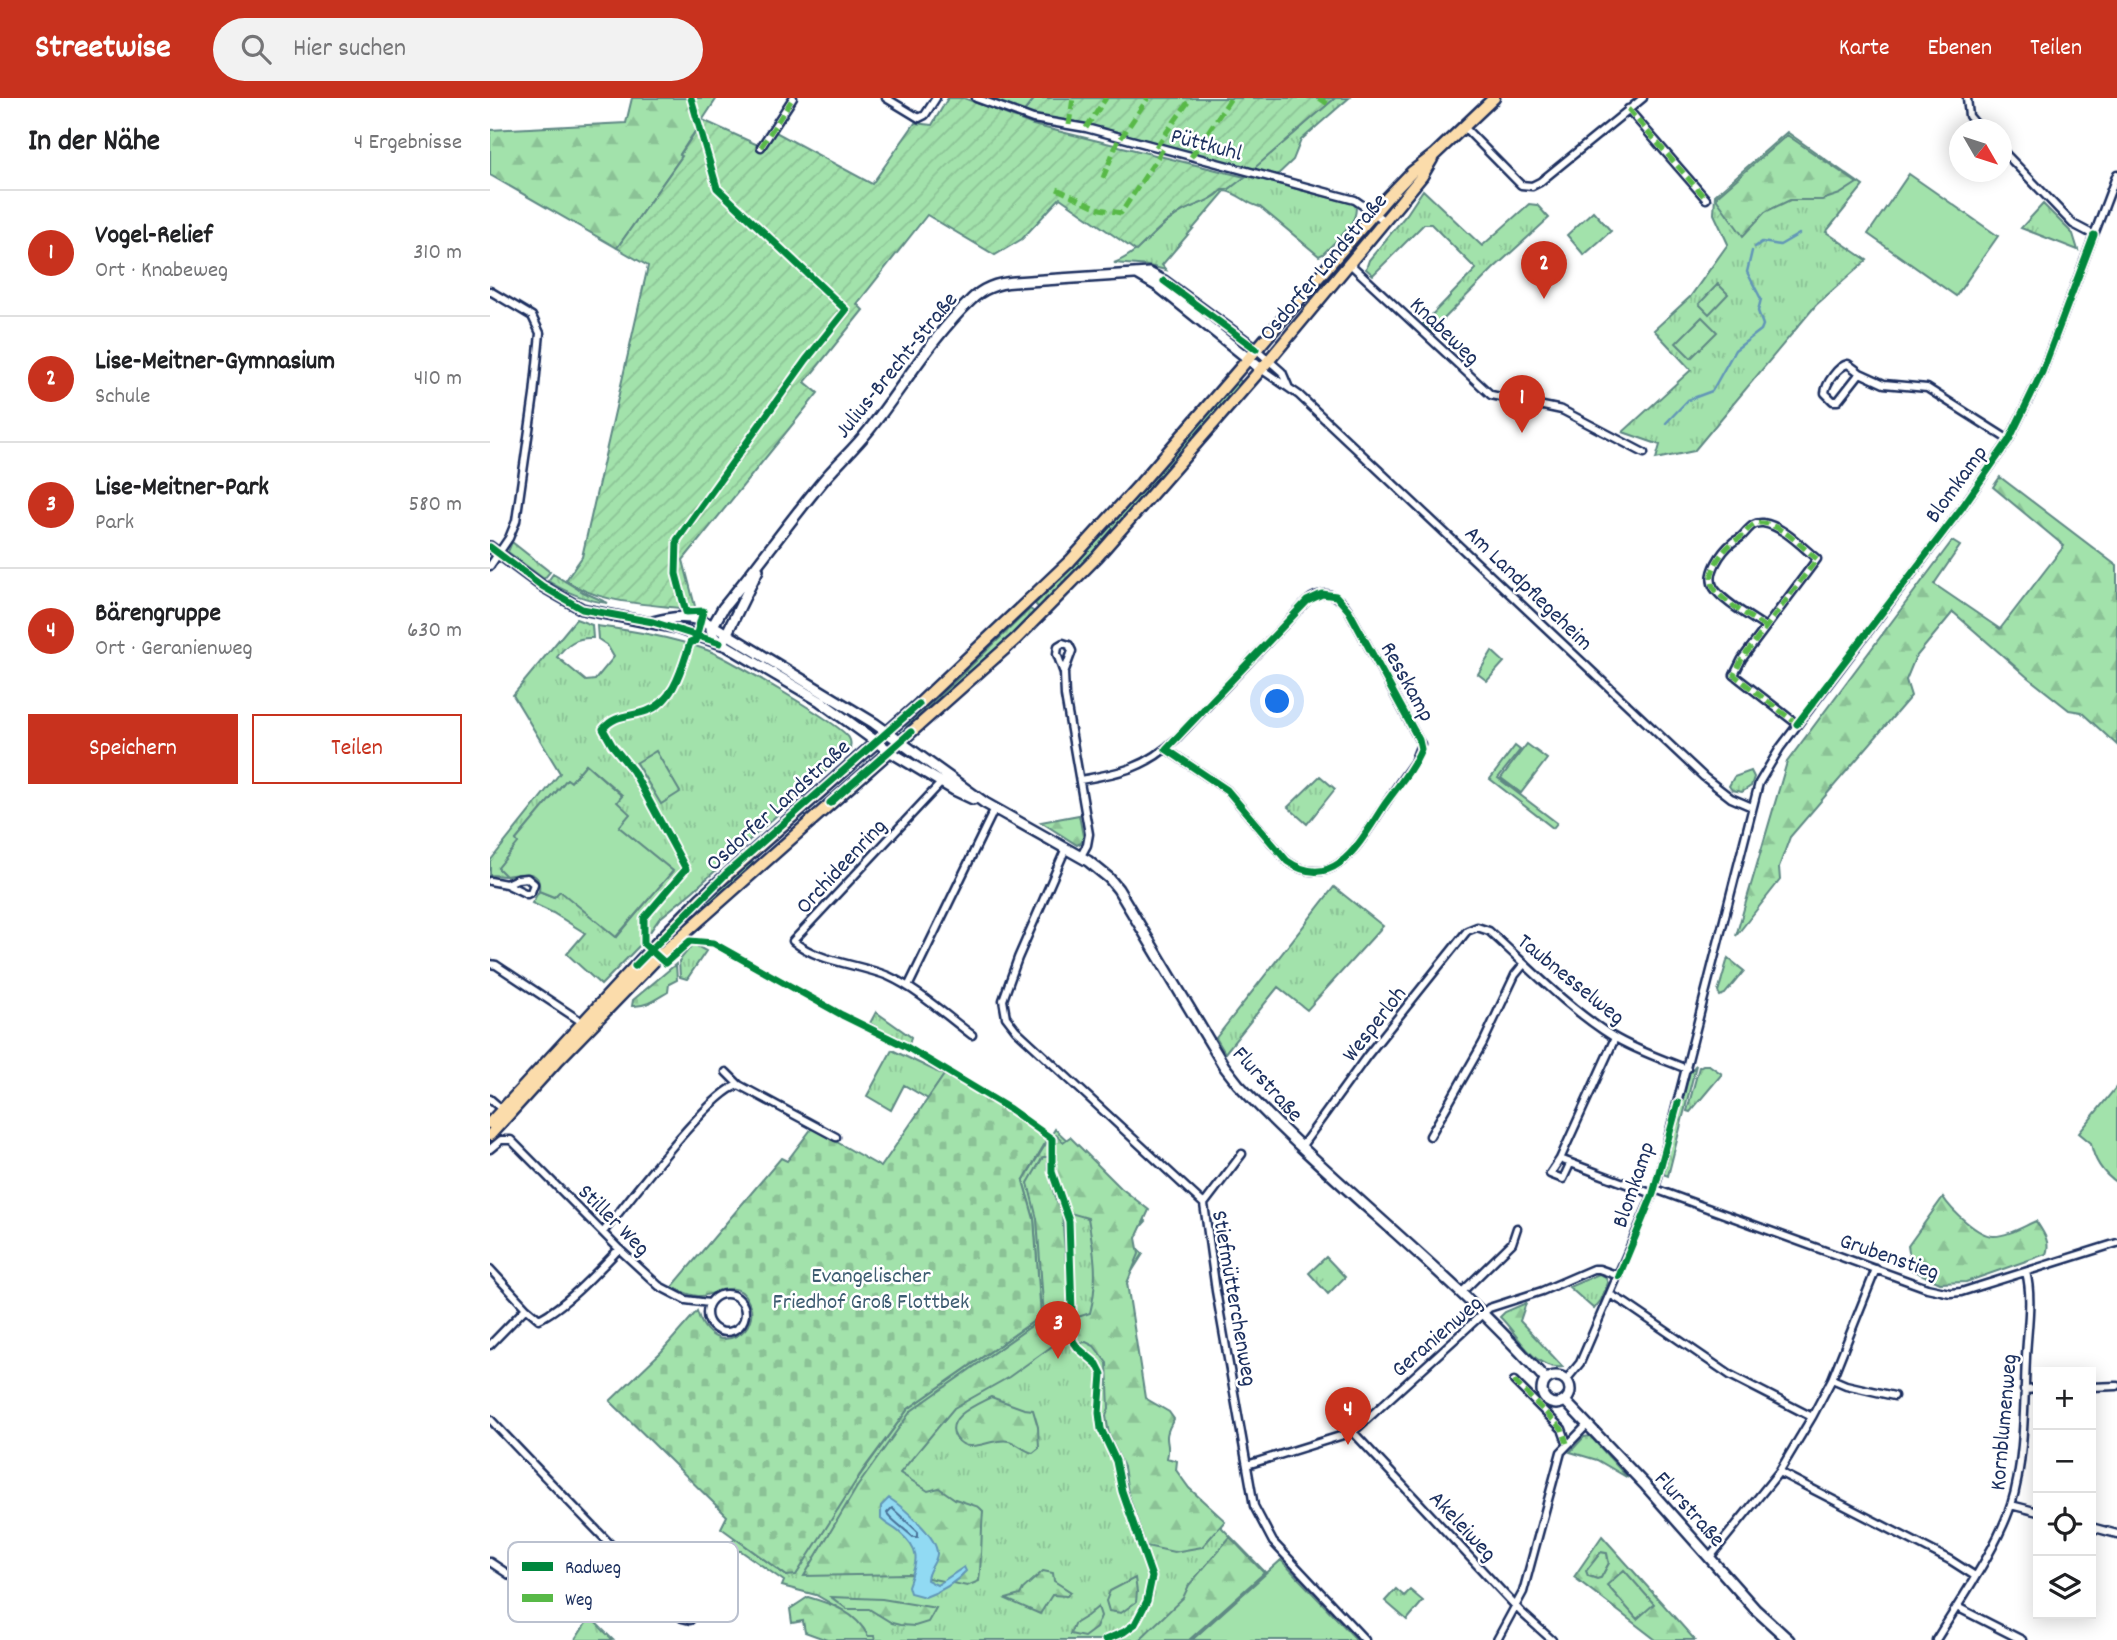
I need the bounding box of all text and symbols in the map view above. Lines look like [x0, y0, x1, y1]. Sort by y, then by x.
search box [213, 18, 703, 81]
text: Streetwise [35, 26, 171, 73]
icon: search [237, 30, 275, 68]
text: Hier suchen [293, 31, 406, 68]
text: Karte [1839, 32, 1889, 66]
text: Ebenen [1927, 32, 1992, 66]
text: Teilen [2030, 32, 2082, 66]
north arrow [1949, 119, 2012, 182]
street label: Püttkuhl [1167, 121, 1246, 172]
text: In der Nähe [28, 122, 160, 165]
text: 4 Ergebnisse [354, 127, 462, 160]
street label: Osdorfer Landstraße [1253, 187, 1397, 350]
text: Vogel-Relief [95, 218, 213, 255]
text: 1 [48, 237, 54, 270]
text: 310 m [413, 237, 462, 270]
pin: 2 [1521, 241, 1567, 299]
text: Ort · Knabeweg [95, 255, 228, 288]
street label: Julius-Brecht-Straße [828, 286, 967, 447]
street label: Knabeweg [1401, 290, 1486, 375]
text: Lise-Meitner-Gymnasium [95, 344, 335, 381]
text: 2 [46, 363, 56, 396]
text: 410 m [414, 363, 462, 396]
pin: 1 [1499, 375, 1545, 433]
text: Schule [95, 381, 150, 414]
street label: Blomkamp [1918, 439, 1997, 531]
text: Lise-Meitner-Park [95, 470, 269, 507]
text: 3 [46, 489, 56, 522]
text: 580 m [409, 489, 462, 522]
text: Park [95, 507, 134, 540]
street label: Am Landpflegeheim [1456, 519, 1600, 660]
text: Bärengruppe [95, 596, 221, 633]
text: 4 [46, 615, 56, 648]
text: 630 m [407, 615, 462, 648]
text: Ort · Geranienweg [95, 633, 253, 666]
street label: Resskamp [1370, 637, 1442, 729]
your location [1260, 684, 1294, 718]
button: Speichern [28, 714, 238, 784]
button: Teilen [252, 714, 462, 784]
street label: Osdorfer Landstraße [700, 733, 859, 881]
street label: Orchideenring [789, 812, 896, 923]
street label: Taubnesselweg [1509, 927, 1631, 1035]
street label: Wesperloh [1336, 980, 1416, 1070]
street label: Flurstraße [1223, 1040, 1310, 1131]
street label: Blomkamp [1605, 1138, 1665, 1233]
street label: Stiller Weg [569, 1178, 656, 1265]
street label: Stiefmütterchenweg [1201, 1208, 1264, 1389]
street label: Grubenstieg [1835, 1226, 1943, 1291]
park label: Evangelischer Friedhof Groß Flottbek [772, 1261, 970, 1320]
street label: Geranienweg [1385, 1289, 1491, 1387]
pin: 3 [1035, 1301, 1081, 1359]
street label: Kornblumenweg [1983, 1353, 2028, 1492]
map controls [2033, 1367, 2096, 1619]
button: + [2033, 1367, 2096, 1430]
pin: 4 [1325, 1387, 1371, 1445]
button: − [2033, 1430, 2096, 1493]
street label: Flurstraße [1645, 1465, 1732, 1556]
street label: Akeleiweg [1420, 1484, 1503, 1570]
button: locate [2033, 1493, 2096, 1556]
legend [508, 1542, 738, 1622]
text: Radweg [565, 1556, 621, 1583]
button: layers [2033, 1556, 2096, 1619]
text: Weg [565, 1588, 593, 1615]

